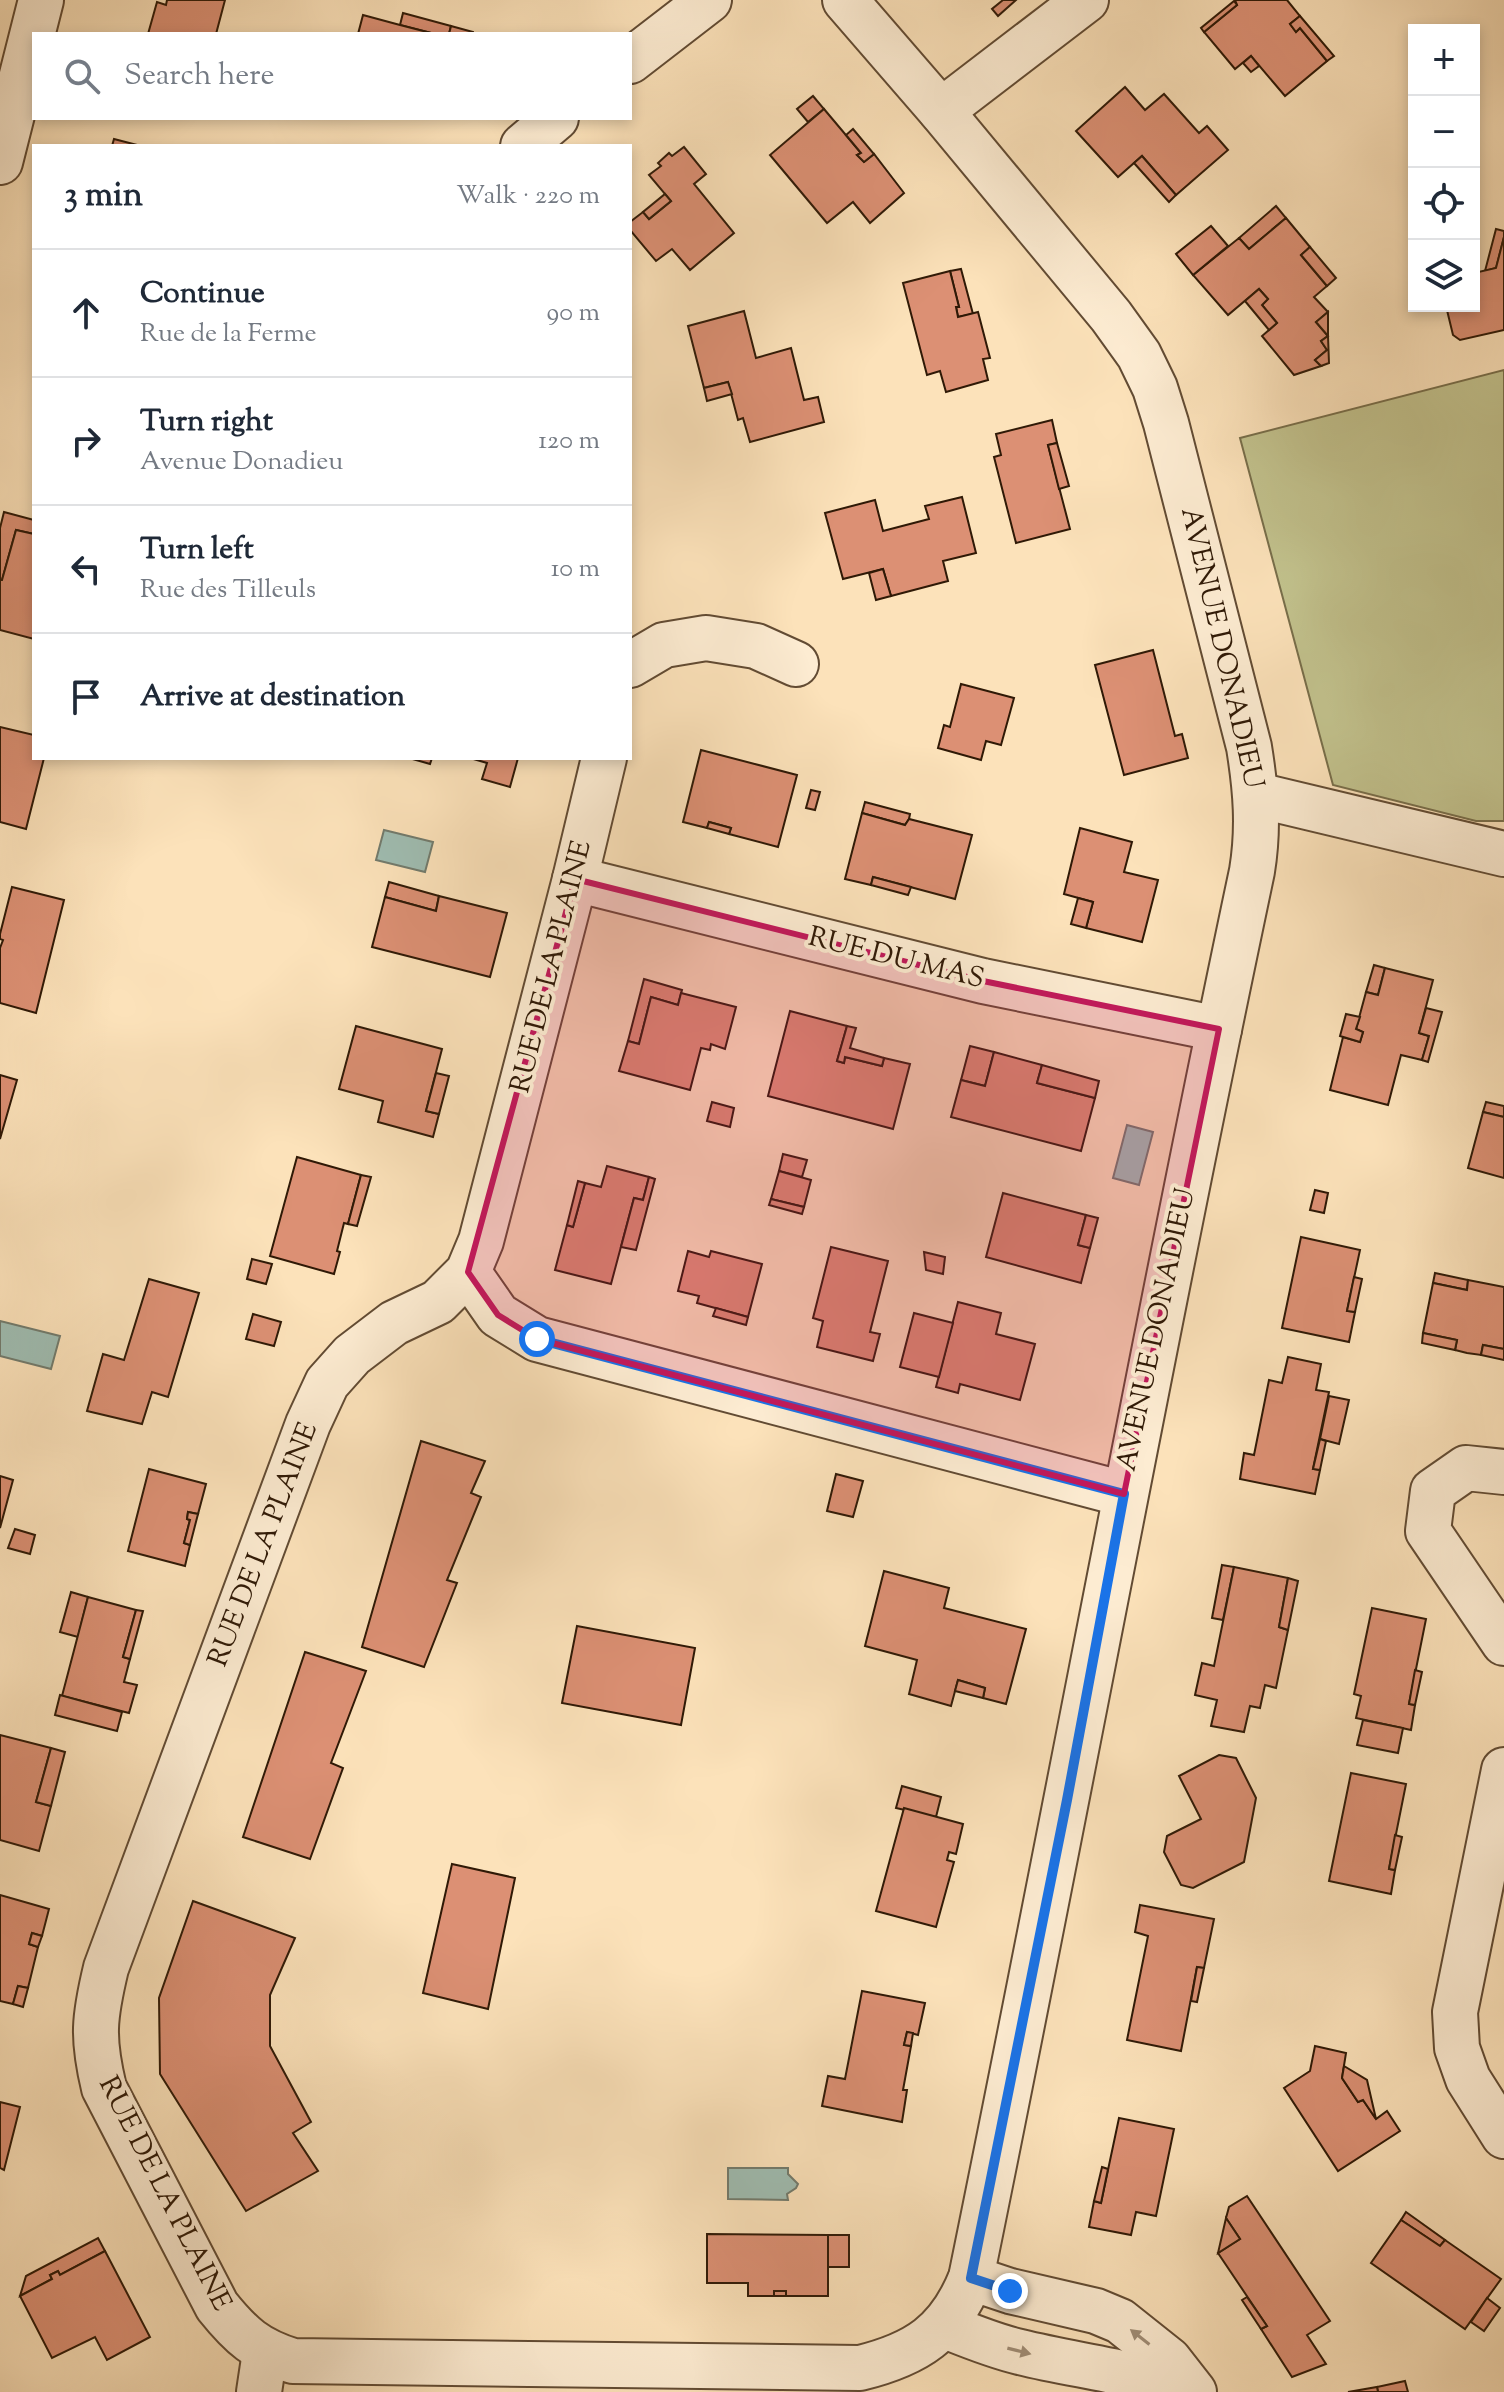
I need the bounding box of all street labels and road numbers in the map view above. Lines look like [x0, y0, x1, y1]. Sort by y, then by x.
street label: AVENUE DONADIEU [1169, 503, 1273, 793]
street label: RUE DE LA PLAINE [501, 837, 603, 1097]
street label: RUE DU MAS [804, 918, 988, 1000]
street label: AVENUE DONADIEU [1108, 1185, 1207, 1475]
street label: RUE DE LA PLAINE [199, 1417, 329, 1673]
street label: RUE DE LA PLAINE [87, 2070, 241, 2318]

